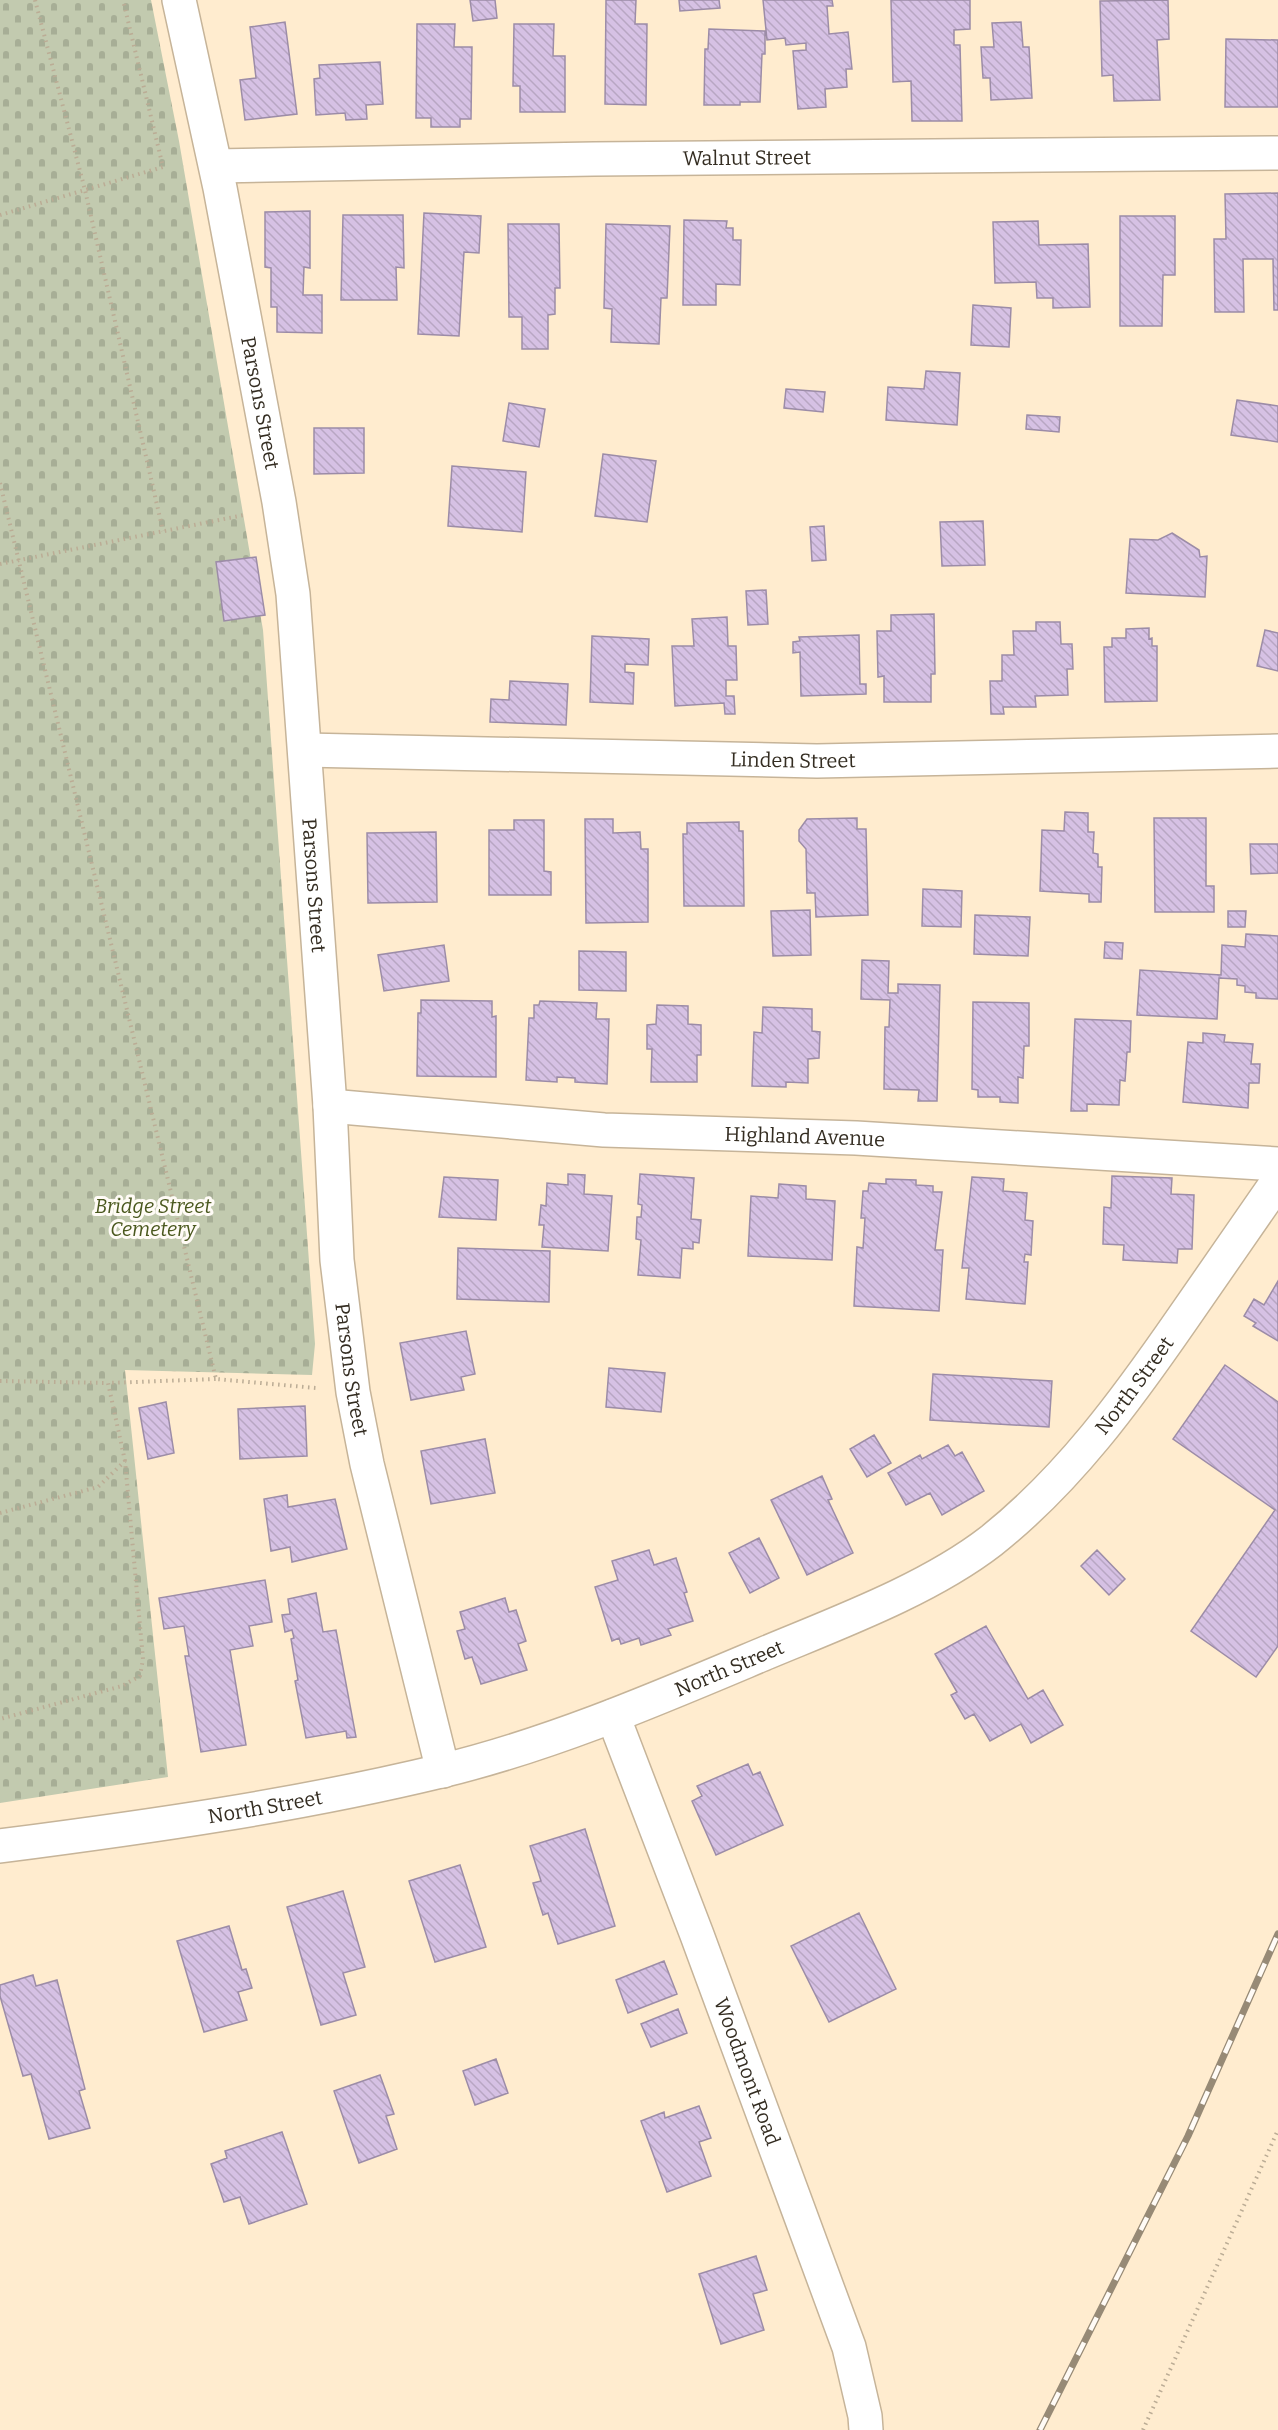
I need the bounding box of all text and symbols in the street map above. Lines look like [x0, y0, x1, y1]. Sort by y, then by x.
street label: Walnut Street [683, 145, 811, 170]
street label: Parsons Street [236, 334, 285, 471]
street label: Linden Street [730, 747, 856, 773]
street label: Parsons Street [297, 817, 331, 953]
street label: Highland Avenue [724, 1122, 886, 1152]
park label: Bridge Street Cemetery [95, 1194, 212, 1241]
street label: Parsons Street [330, 1301, 373, 1438]
street label: North Street [1090, 1332, 1178, 1439]
street label: North Street [671, 1635, 787, 1702]
street label: North Street [206, 1785, 324, 1828]
street label: Woodmont Road [709, 1994, 786, 2149]

